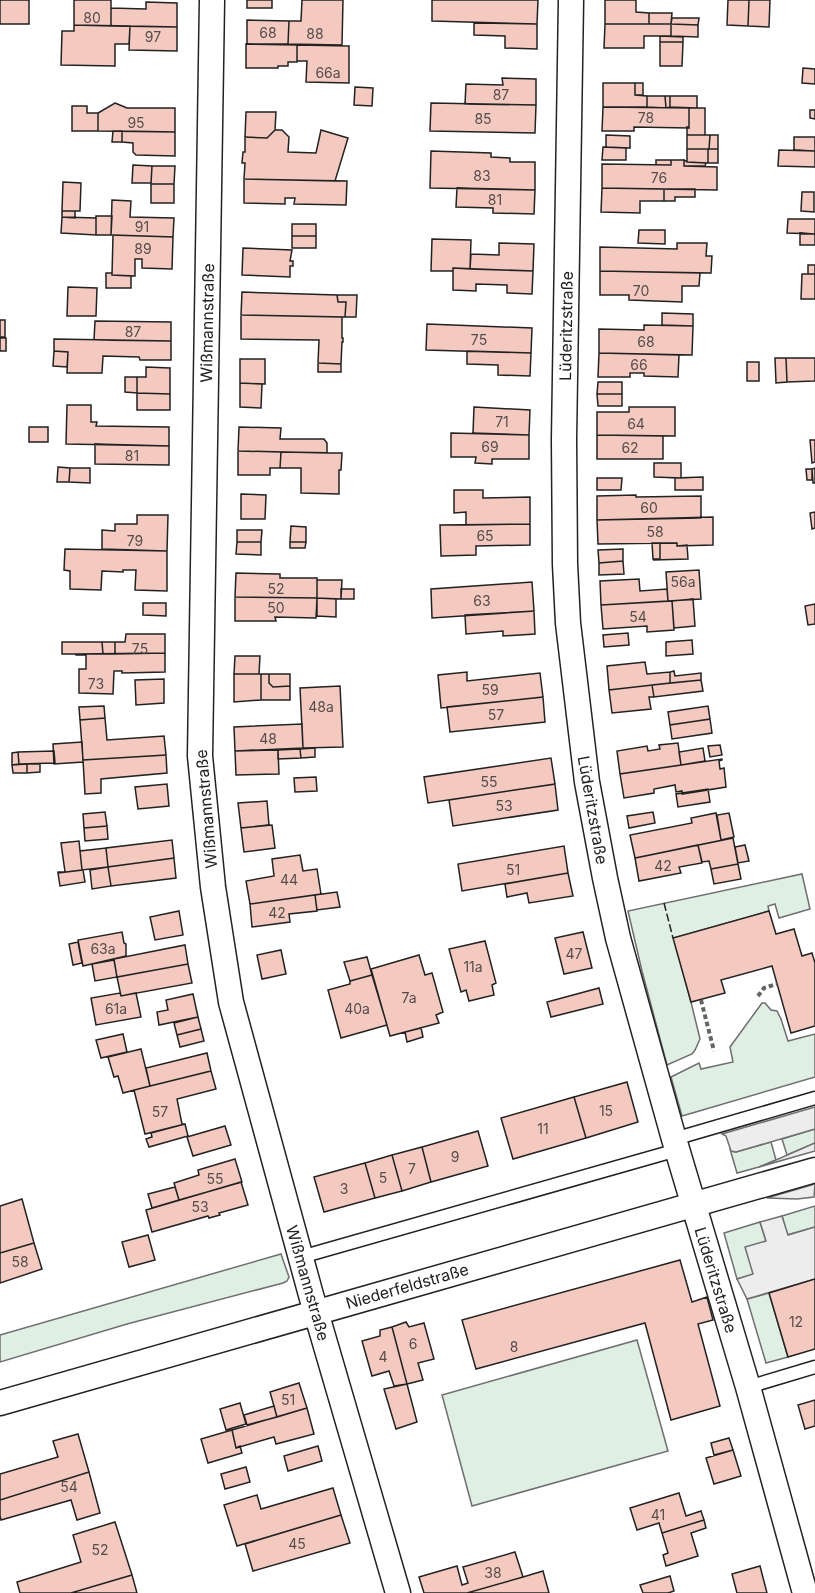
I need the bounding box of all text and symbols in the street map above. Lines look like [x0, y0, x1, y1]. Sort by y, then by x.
house number: 80 [83, 9, 101, 26]
house number: 68 [259, 24, 277, 41]
house number: 88 [306, 25, 324, 42]
house number: 97 [145, 28, 161, 45]
house number: 66a [315, 64, 341, 81]
house number: 87 [493, 86, 509, 103]
house number: 78 [638, 109, 654, 126]
house number: 85 [474, 110, 492, 127]
house number: 95 [127, 114, 145, 131]
house number: 83 [473, 167, 491, 184]
house number: 76 [651, 169, 667, 186]
house number: 81 [488, 191, 502, 208]
house number: 91 [135, 218, 149, 235]
house number: 89 [134, 240, 152, 257]
street label: Wißmannstraße [196, 263, 218, 383]
street label: Lüderitzstraße [555, 271, 577, 381]
house number: 70 [633, 282, 649, 299]
house number: 87 [125, 323, 141, 340]
house number: 75 [471, 331, 487, 348]
house number: 68 [637, 333, 655, 350]
house number: 66 [630, 356, 648, 373]
house number: 71 [495, 413, 509, 430]
house number: 64 [627, 415, 645, 432]
house number: 69 [481, 438, 499, 455]
house number: 62 [621, 439, 639, 456]
house number: 81 [125, 447, 139, 464]
house number: 60 [640, 499, 658, 516]
house number: 58 [646, 523, 664, 540]
house number: 65 [476, 527, 494, 544]
house number: 79 [127, 532, 143, 549]
house number: 56a [670, 573, 696, 590]
house number: 52 [267, 580, 285, 597]
house number: 63 [473, 592, 491, 609]
house number: 50 [267, 599, 285, 616]
house number: 54 [629, 608, 647, 625]
house number: 75 [132, 640, 148, 657]
house number: 73 [88, 675, 104, 692]
house number: 59 [481, 681, 499, 698]
house number: 48a [308, 698, 334, 715]
house number: 57 [488, 706, 504, 723]
house number: 48 [259, 730, 277, 747]
street label: Wißmannstraße [191, 749, 221, 869]
street label: Lüderitzstraße [574, 754, 612, 866]
house number: 55 [480, 773, 498, 790]
house number: 53 [495, 797, 513, 814]
house number: 42 [654, 857, 672, 874]
house number: 51 [506, 861, 520, 878]
house number: 44 [280, 871, 298, 888]
house number: 42 [268, 904, 286, 921]
house number: 63a [90, 940, 116, 957]
house number: 47 [566, 945, 583, 962]
house number: 11a [463, 958, 483, 975]
house number: 7a [401, 989, 417, 1006]
house number: 61a [105, 1000, 127, 1017]
house number: 40a [344, 1000, 370, 1017]
house number: 15 [599, 1102, 613, 1119]
house number: 57 [152, 1103, 168, 1120]
house number: 11 [537, 1120, 549, 1137]
house number: 9 [451, 1148, 459, 1165]
house number: 7 [408, 1160, 416, 1177]
house number: 5 [379, 1169, 387, 1186]
house number: 55 [206, 1170, 224, 1187]
house number: 3 [340, 1180, 348, 1197]
house number: 53 [191, 1198, 209, 1215]
street label: Wißmannstraße [282, 1223, 334, 1343]
street label: Lüderitzstraße [690, 1225, 742, 1335]
house number: 58 [11, 1253, 29, 1270]
street label: Niederfeldstraße [343, 1259, 471, 1313]
house number: 12 [789, 1313, 803, 1330]
house number: 6 [409, 1335, 417, 1352]
house number: 8 [510, 1338, 518, 1355]
house number: 4 [378, 1348, 388, 1365]
house number: 51 [281, 1391, 295, 1408]
house number: 54 [60, 1478, 78, 1495]
house number: 41 [651, 1506, 665, 1523]
house number: 45 [288, 1535, 306, 1552]
house number: 52 [91, 1541, 109, 1558]
house number: 38 [484, 1564, 502, 1581]

